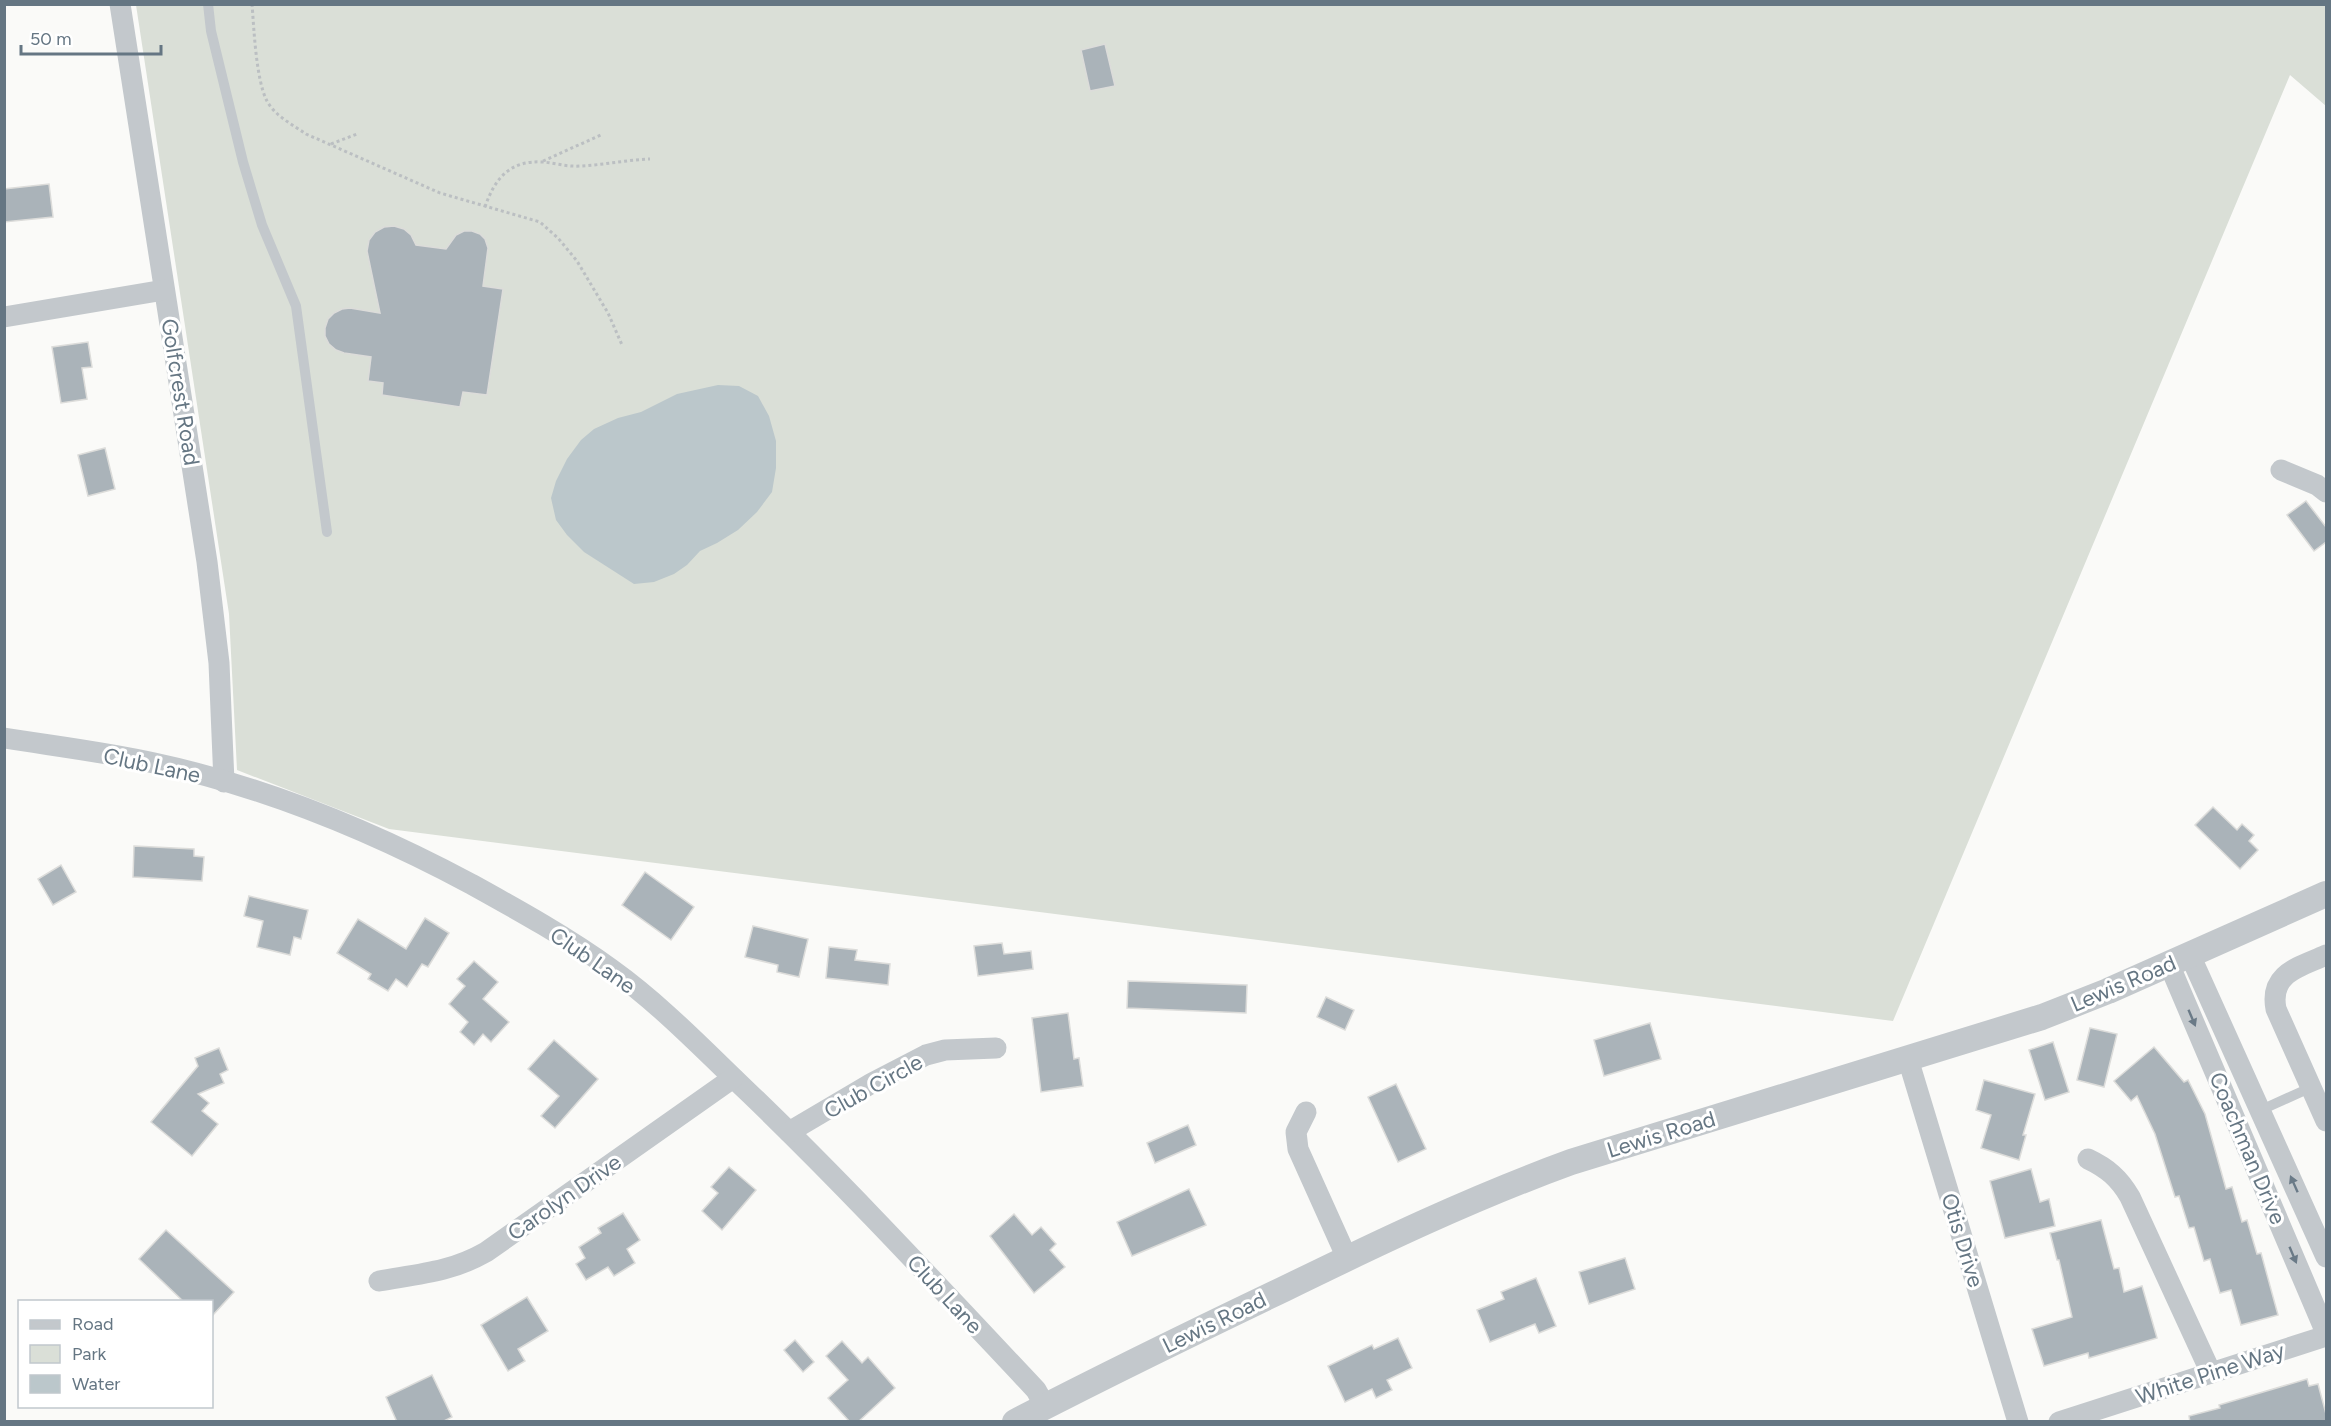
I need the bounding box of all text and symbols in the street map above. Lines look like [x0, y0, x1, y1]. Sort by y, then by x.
scale bar [21, 18, 160, 56]
text: 50 m [30, 28, 72, 50]
street label: Golfcrest Road [156, 317, 205, 467]
street label: Club Lane [101, 742, 203, 789]
street label: Club Lane [545, 921, 641, 1000]
street label: Lewis Road [2066, 949, 2180, 1018]
one-way arrow [2187, 1009, 2197, 1027]
street label: Club Circle [819, 1048, 927, 1125]
street label: Coachman Drive [2203, 1068, 2292, 1228]
street label: Lewis Road [1604, 1105, 1719, 1164]
street label: Carolyn Drive [502, 1148, 626, 1246]
one-way arrow [2289, 1175, 2299, 1193]
street label: Otis Drive [1935, 1190, 1990, 1291]
one-way arrow [2289, 1246, 2298, 1264]
street label: Club Lane [901, 1249, 988, 1339]
street label: Lewis Road [1158, 1286, 1270, 1359]
legend [18, 1300, 213, 1408]
text: Road [72, 1313, 113, 1335]
street label: White Pine Way [2132, 1337, 2288, 1410]
text: Park [72, 1343, 107, 1365]
text: Water [72, 1373, 120, 1395]

